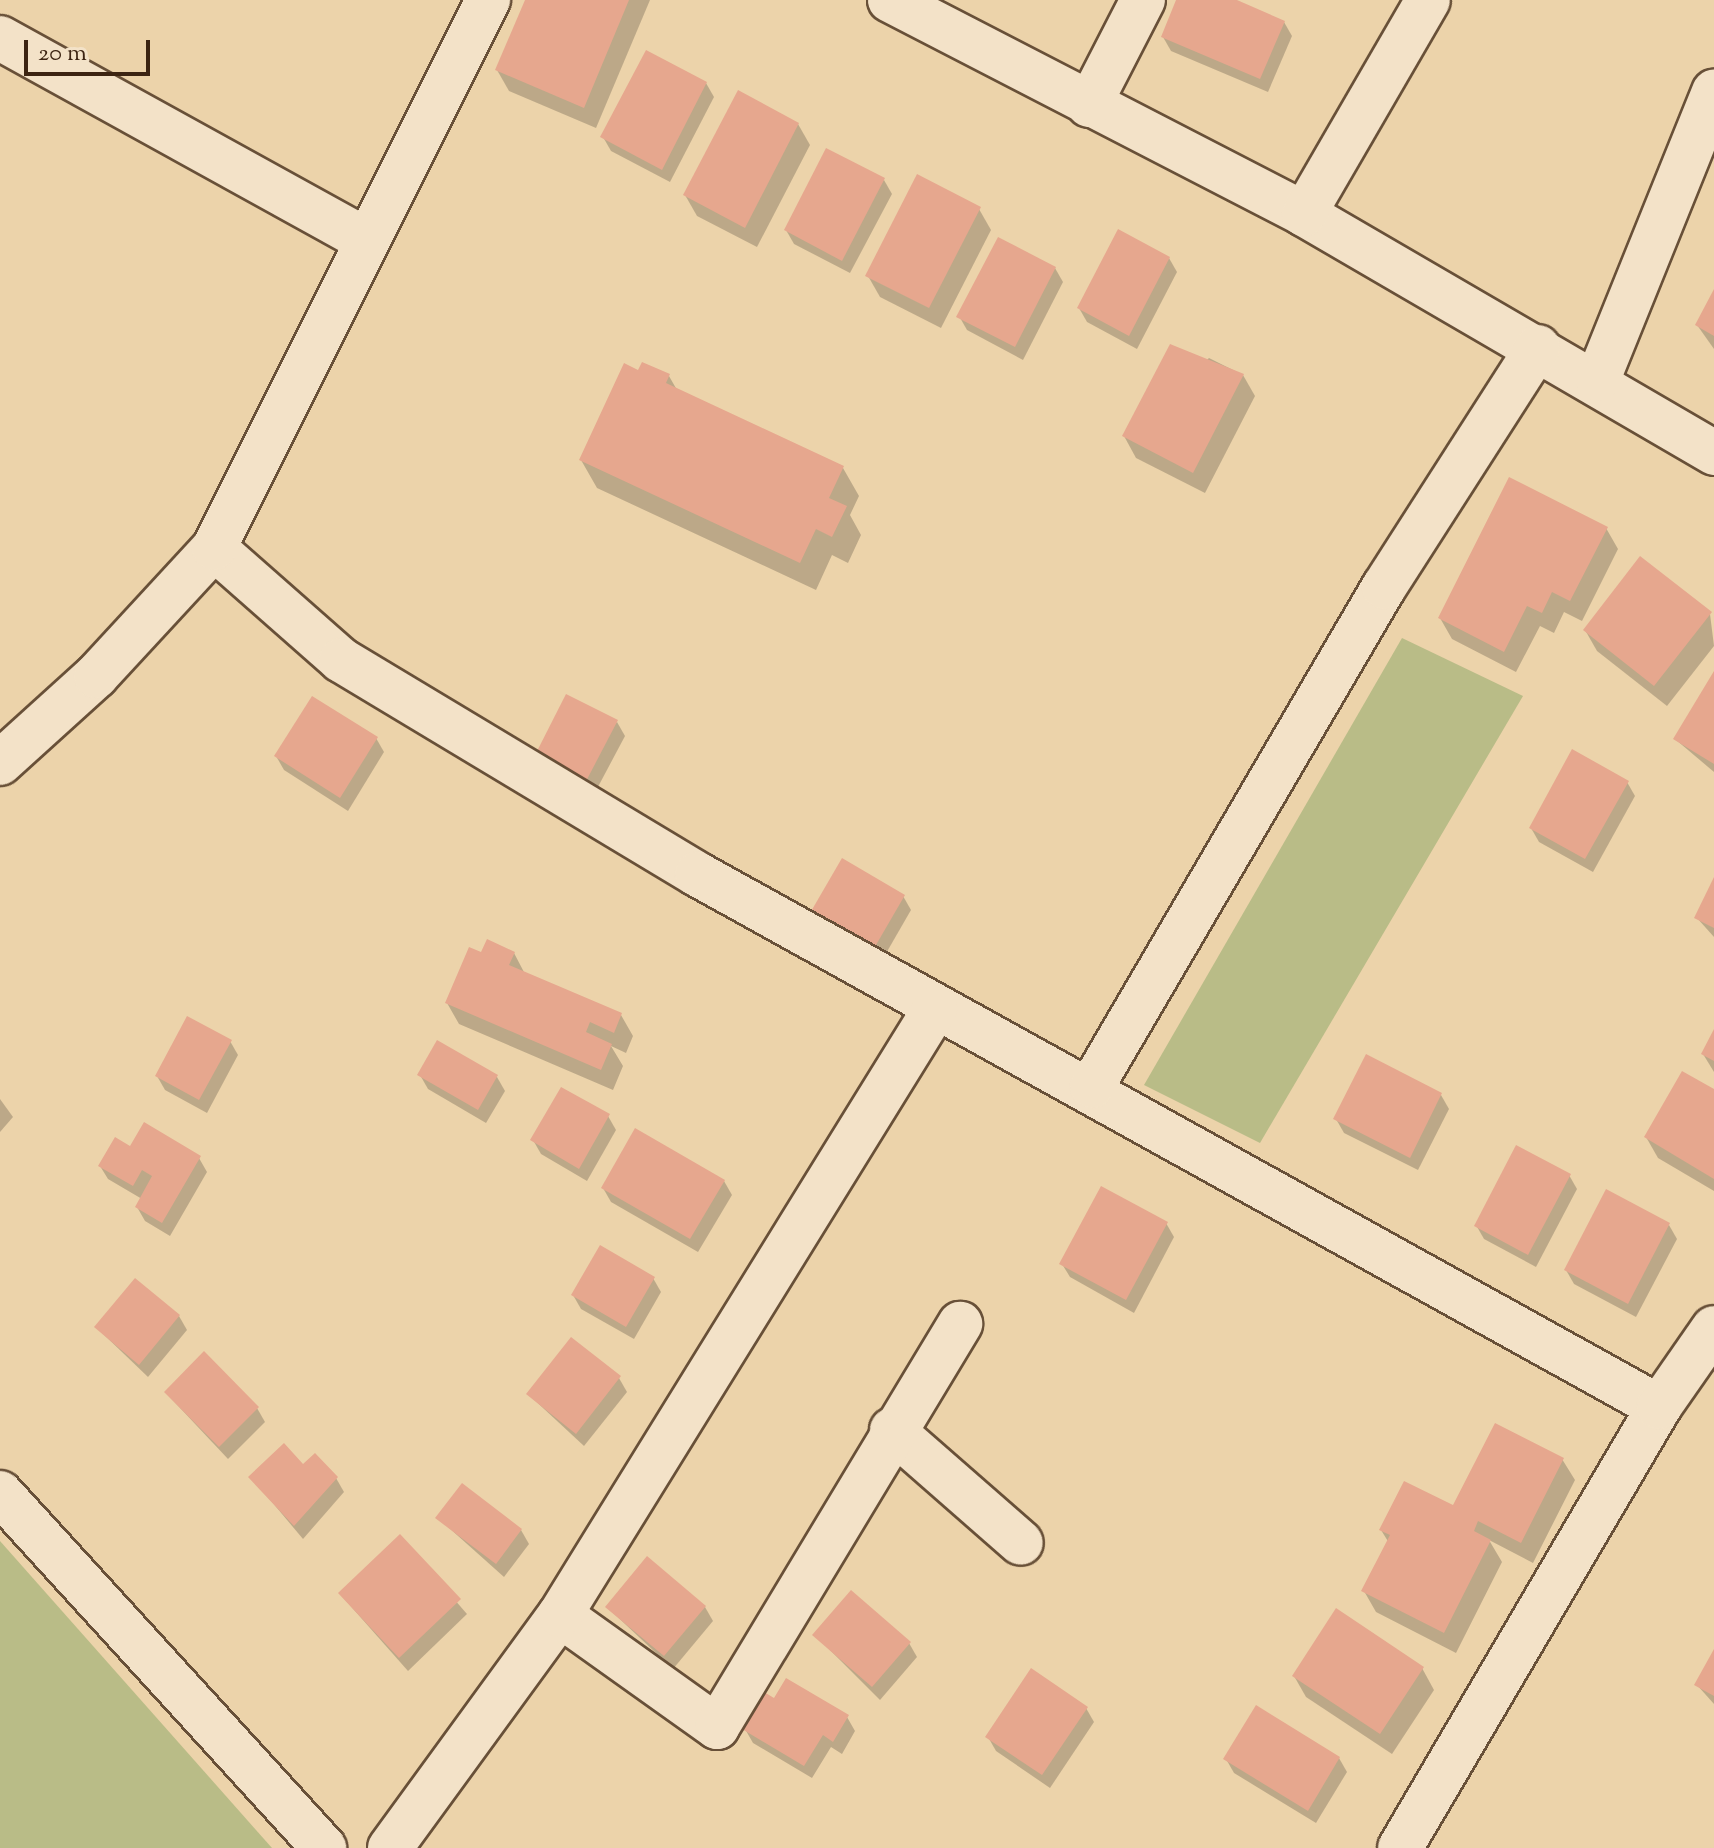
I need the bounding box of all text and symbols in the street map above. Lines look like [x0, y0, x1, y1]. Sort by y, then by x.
scale bar [28, 24, 154, 74]
text: 20 m [38, 37, 87, 71]

